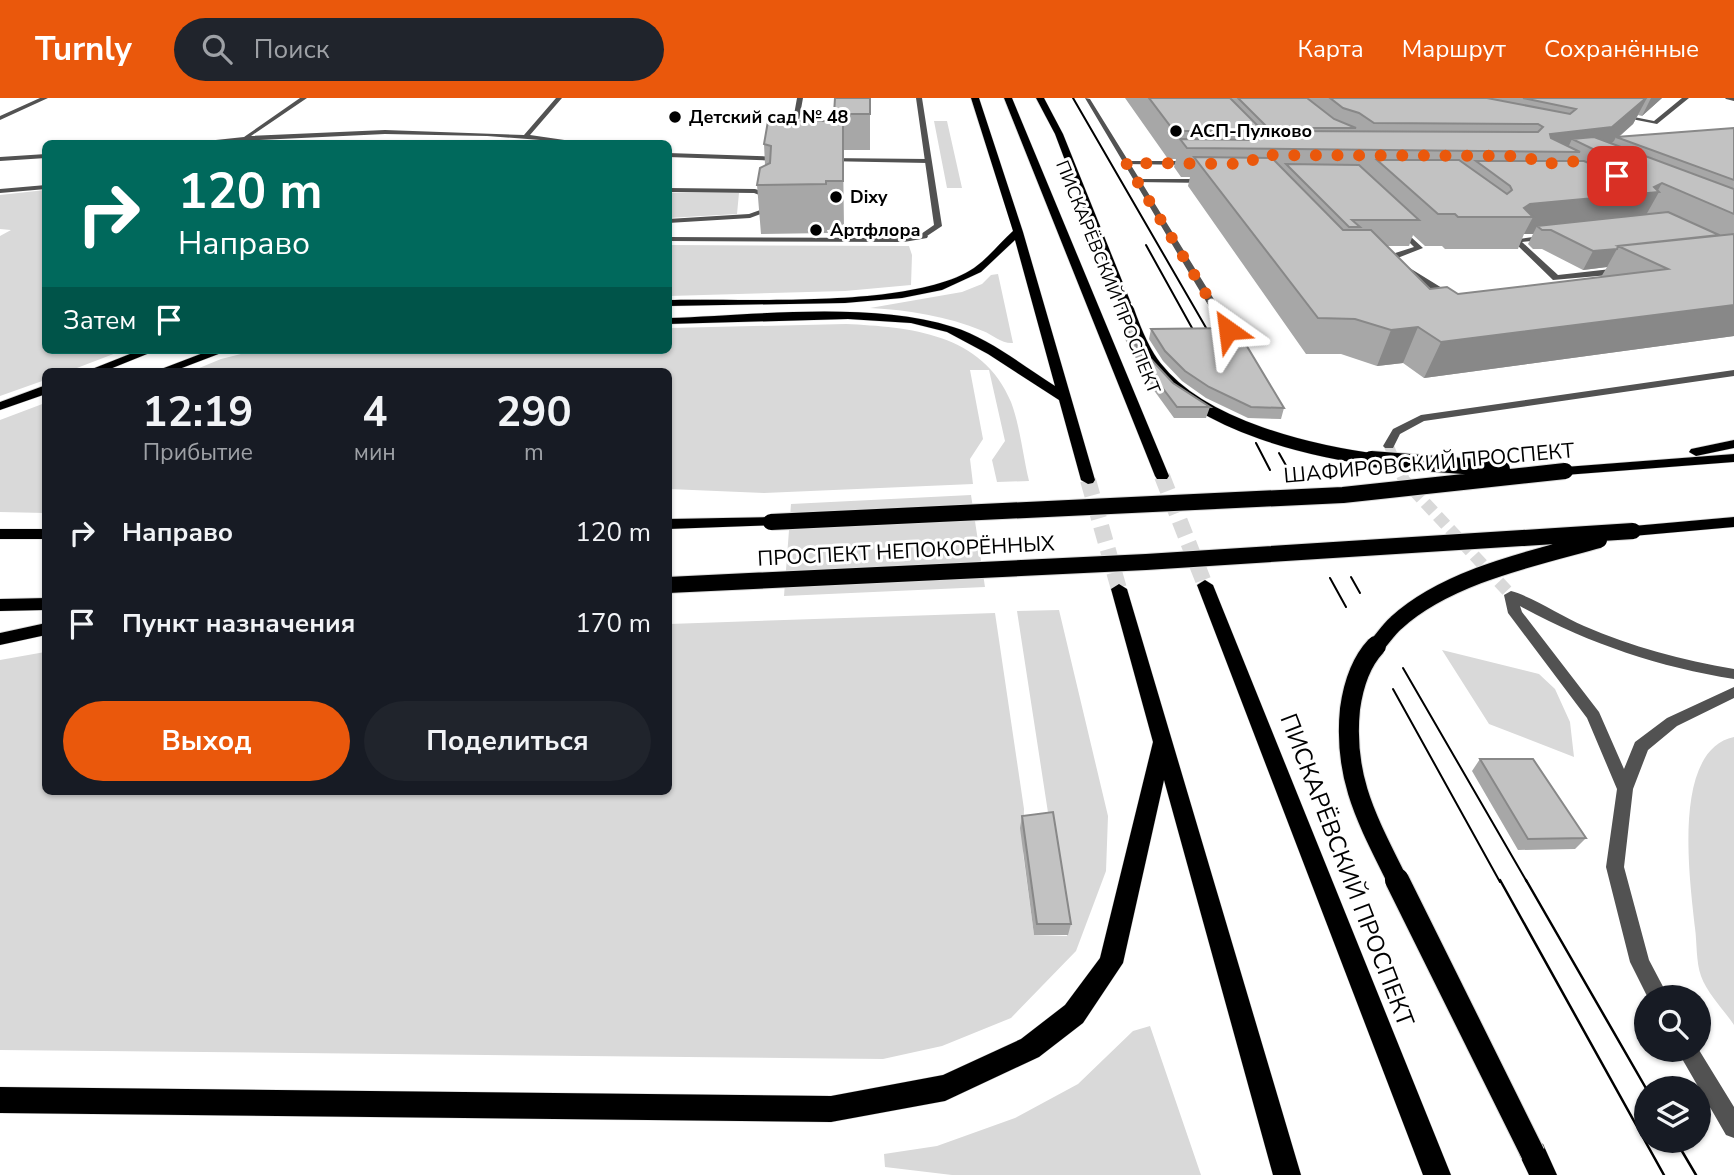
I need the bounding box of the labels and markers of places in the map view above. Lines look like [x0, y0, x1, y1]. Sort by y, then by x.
place label: Детский сад № 48 [689, 105, 849, 129]
marker: Детский сад № 48 [667, 109, 683, 125]
place label: АСП-Пулково [1190, 119, 1312, 143]
marker: АСП-Пулково [1168, 123, 1184, 139]
pin [1587, 146, 1647, 206]
place label: Dixy [850, 185, 888, 209]
marker: Dixy [828, 189, 844, 205]
place label: Артфлора [830, 218, 921, 242]
marker: Артфлора [808, 222, 824, 238]

